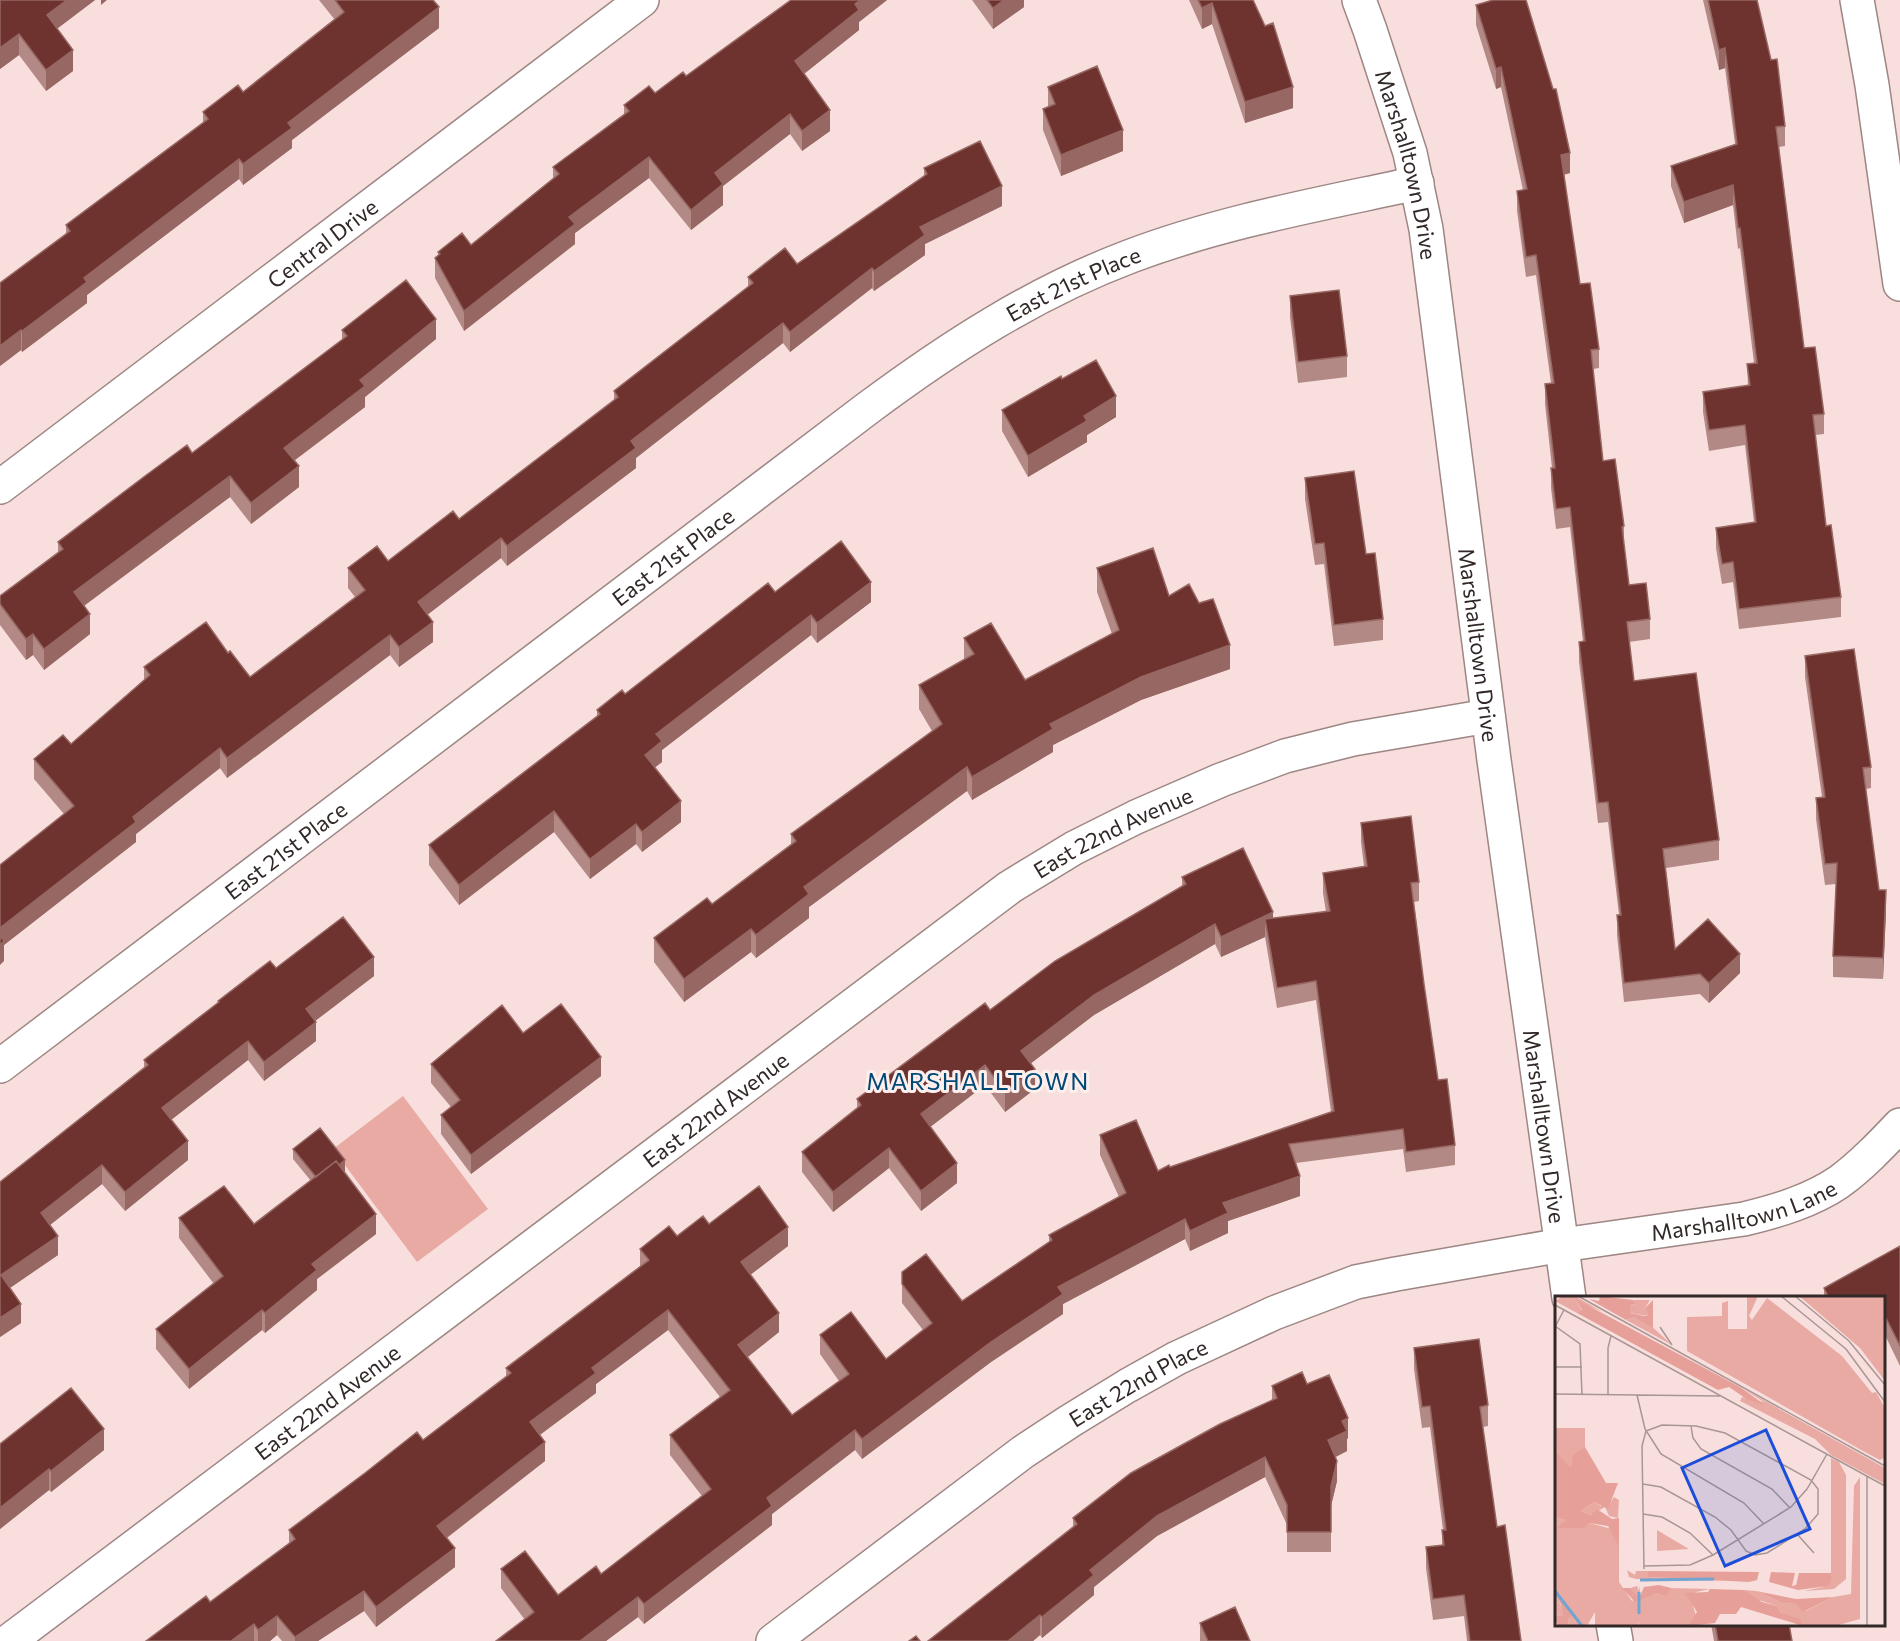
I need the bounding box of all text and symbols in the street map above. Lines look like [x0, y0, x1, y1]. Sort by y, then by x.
street label: Marshalltown Drive [1370, 66, 1443, 261]
street label: Central Drive [261, 192, 382, 293]
street label: East 21st Place [1001, 240, 1144, 327]
street label: East 21st Place [606, 501, 739, 611]
street label: Marshalltown Drive [1453, 546, 1505, 743]
street label: East 22nd Avenue [1028, 781, 1196, 883]
street label: East 21st Place [219, 795, 352, 905]
street label: Marshalltown Drive [1518, 1028, 1572, 1225]
street label: East 22nd Avenue [637, 1046, 793, 1173]
district label: MARSHALLTOWN [866, 1066, 1090, 1095]
street label: Marshalltown Lane [1649, 1174, 1841, 1246]
inset map [1555, 1296, 1885, 1626]
street label: East 22nd Place [1064, 1332, 1211, 1432]
street label: East 22nd Avenue [249, 1338, 405, 1465]

